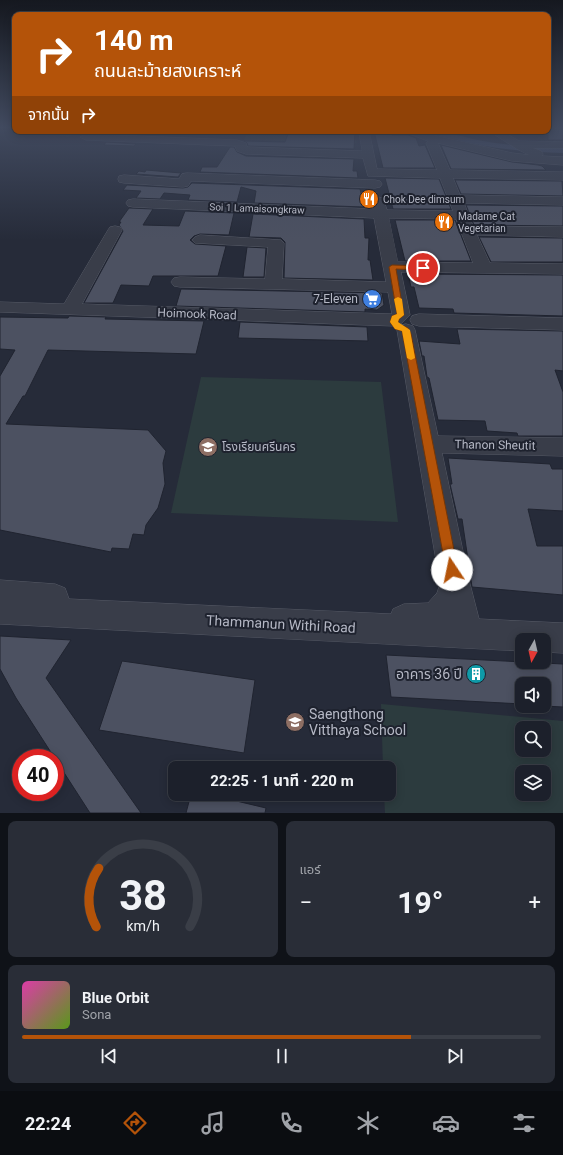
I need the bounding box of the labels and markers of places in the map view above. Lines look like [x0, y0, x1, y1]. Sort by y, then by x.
restaurant icon: Chok Dee dimsum [358, 188, 380, 210]
place label: Chok Dee dimsum [383, 194, 464, 205]
restaurant icon: Madame Cat Vegetarian [433, 211, 455, 233]
place label: Madame Cat Vegetarian [458, 211, 515, 234]
pin [406, 251, 440, 285]
supermarket icon: 7-Eleven [361, 288, 383, 310]
place label: 7-Eleven [313, 292, 358, 306]
school or university icon: โรงเรียนศรีนคร [197, 436, 219, 458]
place label: โรงเรียนศรีนคร [222, 440, 296, 454]
building icon: อาคาร 36 ปี [465, 663, 487, 685]
place label: อาคาร 36 ปี [396, 666, 462, 682]
place label: Saengthong Vitthaya School [309, 706, 406, 738]
school or university icon: Saengthong Vitthaya School [284, 711, 306, 733]

